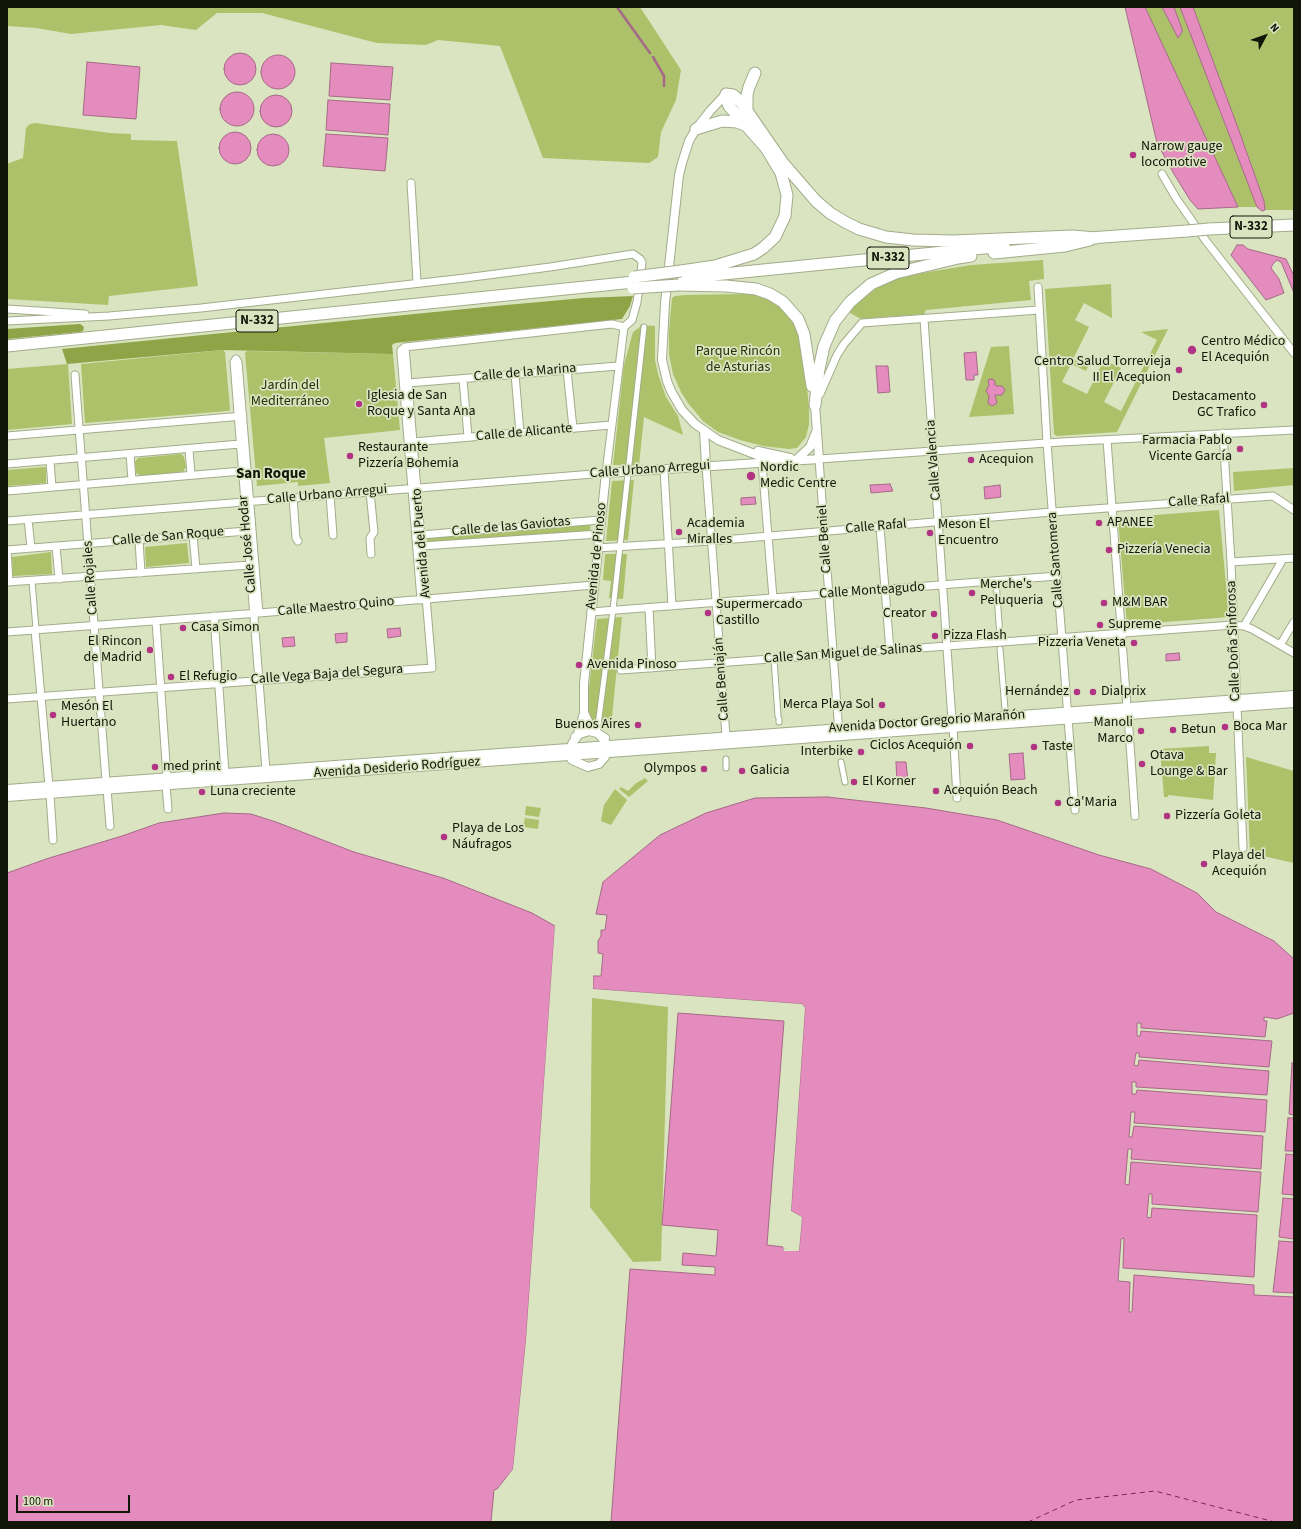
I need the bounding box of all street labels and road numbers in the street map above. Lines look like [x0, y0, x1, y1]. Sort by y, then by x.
road number: N-332 [1230, 216, 1272, 238]
road number: N-332 [867, 247, 909, 269]
road number: N-332 [236, 310, 278, 332]
street label: Calle de la Marina [473, 360, 577, 386]
street label: Calle Valencia [923, 419, 945, 501]
street label: Calle de Alicante [475, 420, 573, 446]
street label: Calle Urbano Arregui [589, 457, 711, 483]
street label: Calle Urbano Arregui [266, 481, 388, 509]
street label: Avenida del Puerto [409, 487, 435, 599]
street label: Calle Rafal [1168, 490, 1230, 512]
street label: Calle José Hodar [235, 494, 261, 594]
street label: Avenida de Pinoso [583, 502, 611, 610]
street label: Calle Beniel [814, 504, 836, 574]
street label: Calle Santomera [1044, 511, 1068, 609]
street label: Calle de las Gaviotas [451, 513, 571, 541]
street label: Calle Rafal [845, 516, 907, 538]
street label: Calle de San Roque [111, 524, 225, 550]
street label: Calle Rojales [80, 540, 102, 616]
street label: Calle Monteagudo [819, 579, 925, 603]
street label: Calle Doña Sinforosa [1223, 580, 1245, 702]
street label: Calle Maestro Quino [277, 594, 395, 620]
street label: Calle Beniaján [711, 637, 733, 721]
street label: Calle San Miguel de Salinas [764, 640, 922, 668]
street label: Calle Vega Baja del Segura [250, 661, 404, 689]
street label: Avenida Doctor Gregorio Marañón [828, 707, 1026, 737]
street label: Avenida Desiderio Rodríguez [313, 754, 481, 782]

